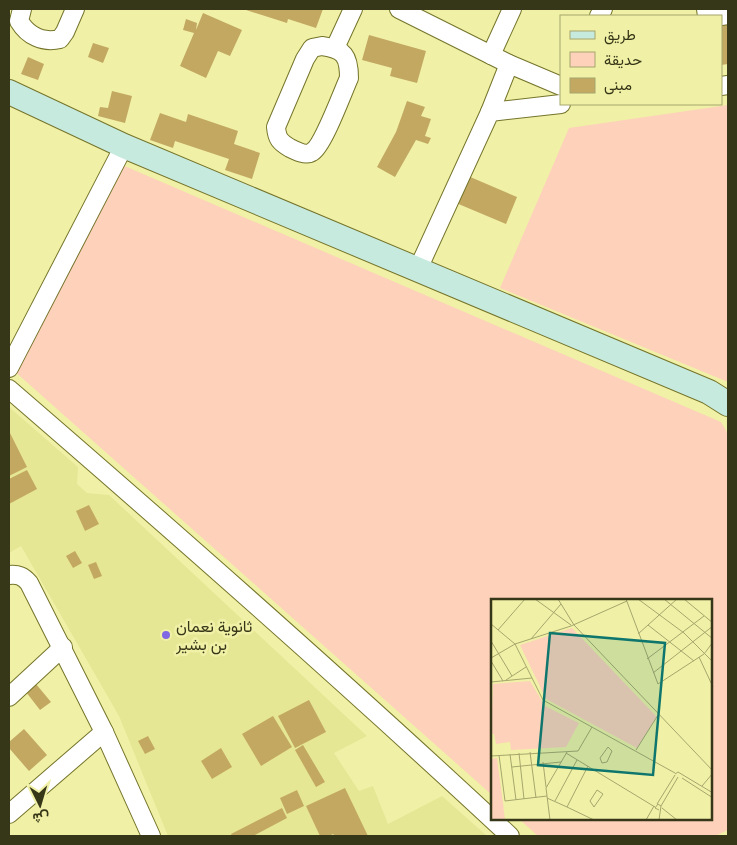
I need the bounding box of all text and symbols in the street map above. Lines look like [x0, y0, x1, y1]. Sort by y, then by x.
legend [560, 15, 722, 105]
text: طريق [604, 24, 636, 45]
text: حديقة [604, 49, 642, 69]
text: مبنى [604, 74, 632, 95]
inset map [491, 599, 712, 820]
place label: ثانوية نعمان بن بشير [175, 615, 252, 655]
marker: ثانوية نعمان بن بشير [160, 629, 172, 641]
north arrow [15, 780, 65, 830]
text: ش [32, 808, 50, 829]

